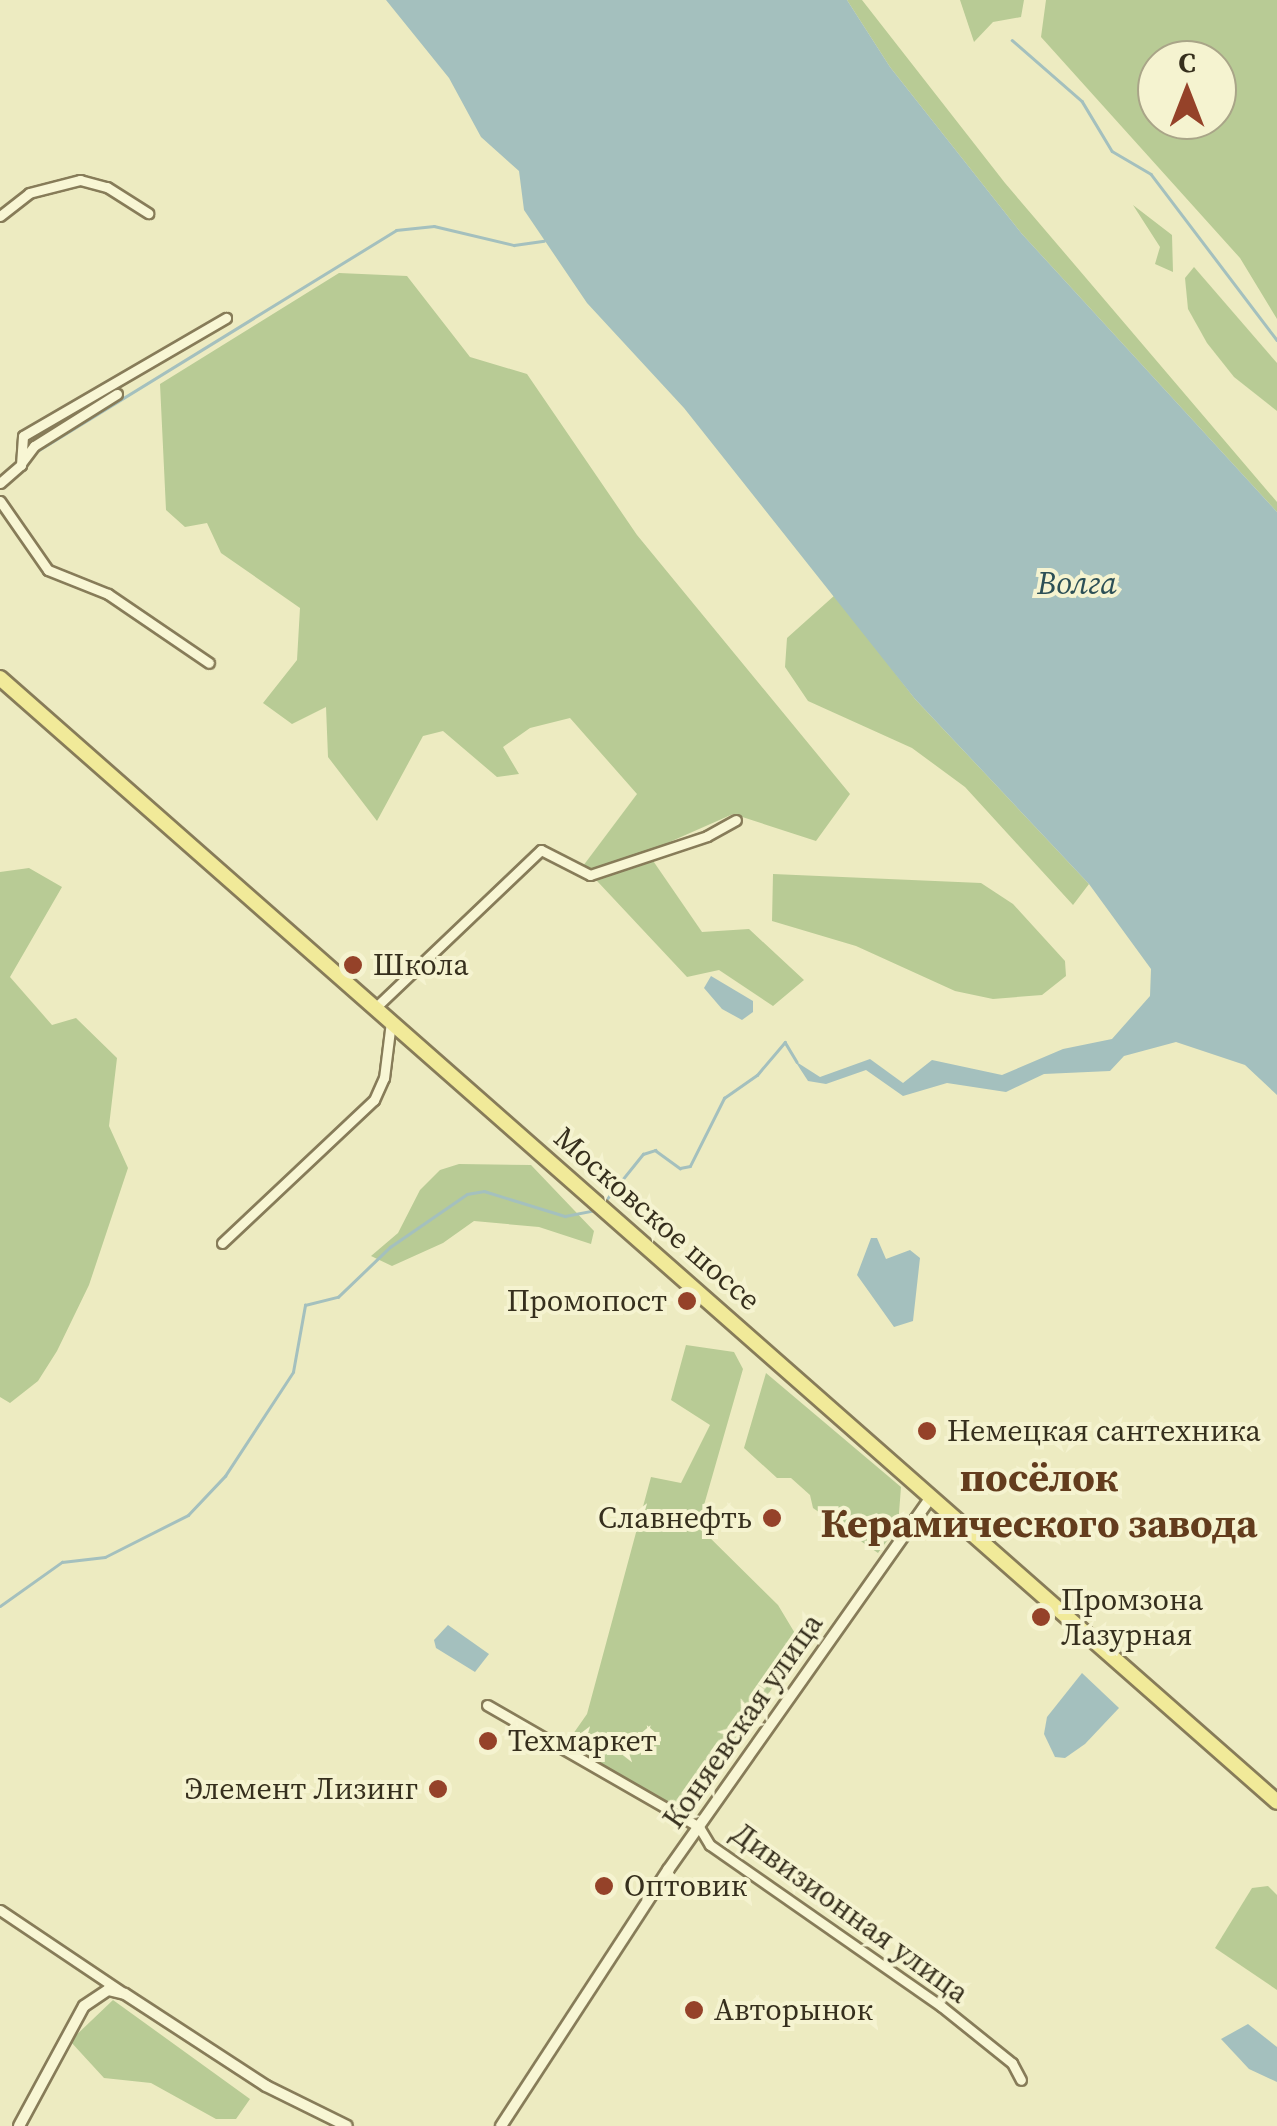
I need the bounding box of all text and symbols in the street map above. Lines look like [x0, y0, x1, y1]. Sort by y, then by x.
north arrow [1137, 40, 1237, 140]
text: С [1178, 43, 1196, 81]
water label: Волга [1037, 564, 1117, 602]
place label: Школа [373, 947, 469, 983]
marker: Школа [342, 954, 364, 976]
street label: Московское шоссе [547, 1120, 767, 1318]
place label: Промопост [507, 1283, 667, 1319]
marker: Промопост [676, 1290, 698, 1312]
place label: Немецкая сантехника [947, 1413, 1261, 1449]
marker: Немецкая сантехника [916, 1420, 938, 1442]
district label: посёлок Керамического завода [820, 1453, 1258, 1547]
place label: Славнефть [598, 1500, 752, 1536]
marker: Славнефть [761, 1507, 783, 1529]
place label: Промзона Лазурная [1061, 1582, 1203, 1652]
marker: Промзона Лазурная [1030, 1606, 1052, 1628]
street label: Коняевская улица [655, 1607, 831, 1835]
place label: Техмаркет [508, 1723, 657, 1759]
marker: Техмаркет [477, 1730, 499, 1752]
place label: Элемент Лизинг [185, 1771, 418, 1807]
marker: Элемент Лизинг [427, 1778, 449, 1800]
street label: Дивизионная улица [725, 1815, 975, 2011]
place label: Оптовик [624, 1868, 747, 1904]
marker: Оптовик [593, 1875, 615, 1897]
place label: Авторынок [714, 1992, 873, 2028]
marker: Авторынок [683, 1999, 705, 2021]

